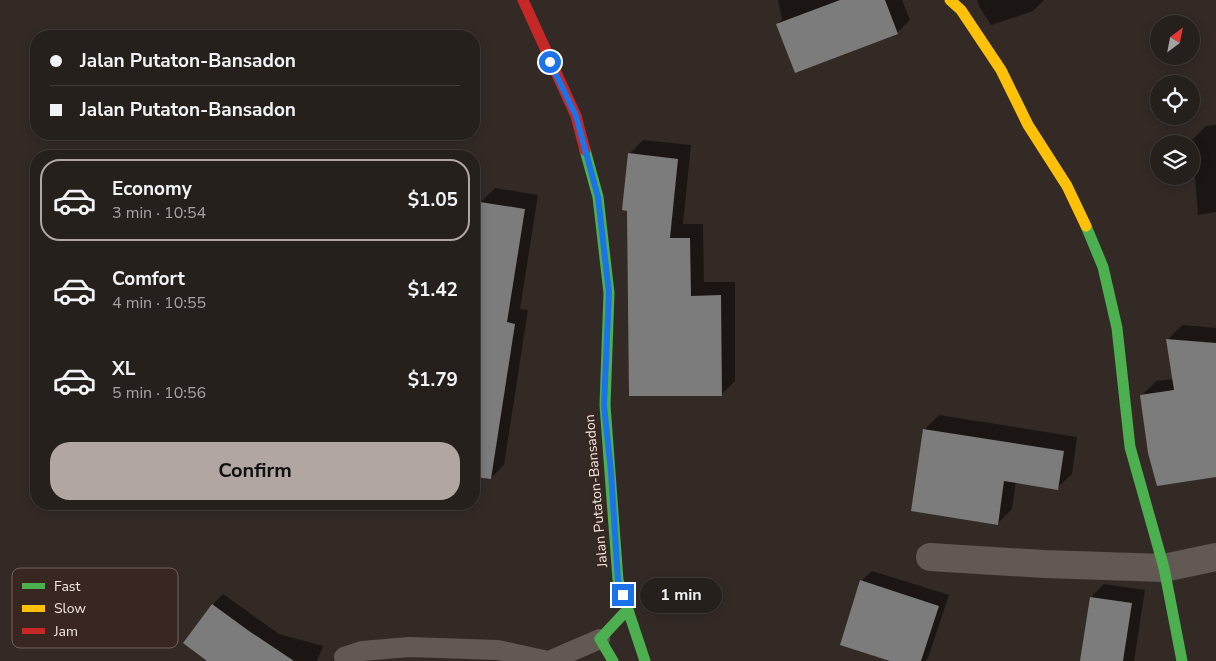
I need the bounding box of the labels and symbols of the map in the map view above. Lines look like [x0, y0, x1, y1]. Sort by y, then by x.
north arrow [1150, 15, 1200, 65]
route start [539, 51, 561, 73]
street label: Jalan Putaton-Bansadon [580, 414, 612, 569]
legend [12, 568, 178, 648]
text: Fast [54, 577, 80, 596]
callout: 1 min [640, 578, 723, 612]
route end [612, 584, 634, 606]
text: Slow [54, 599, 86, 618]
text: Jam [53, 622, 78, 641]

